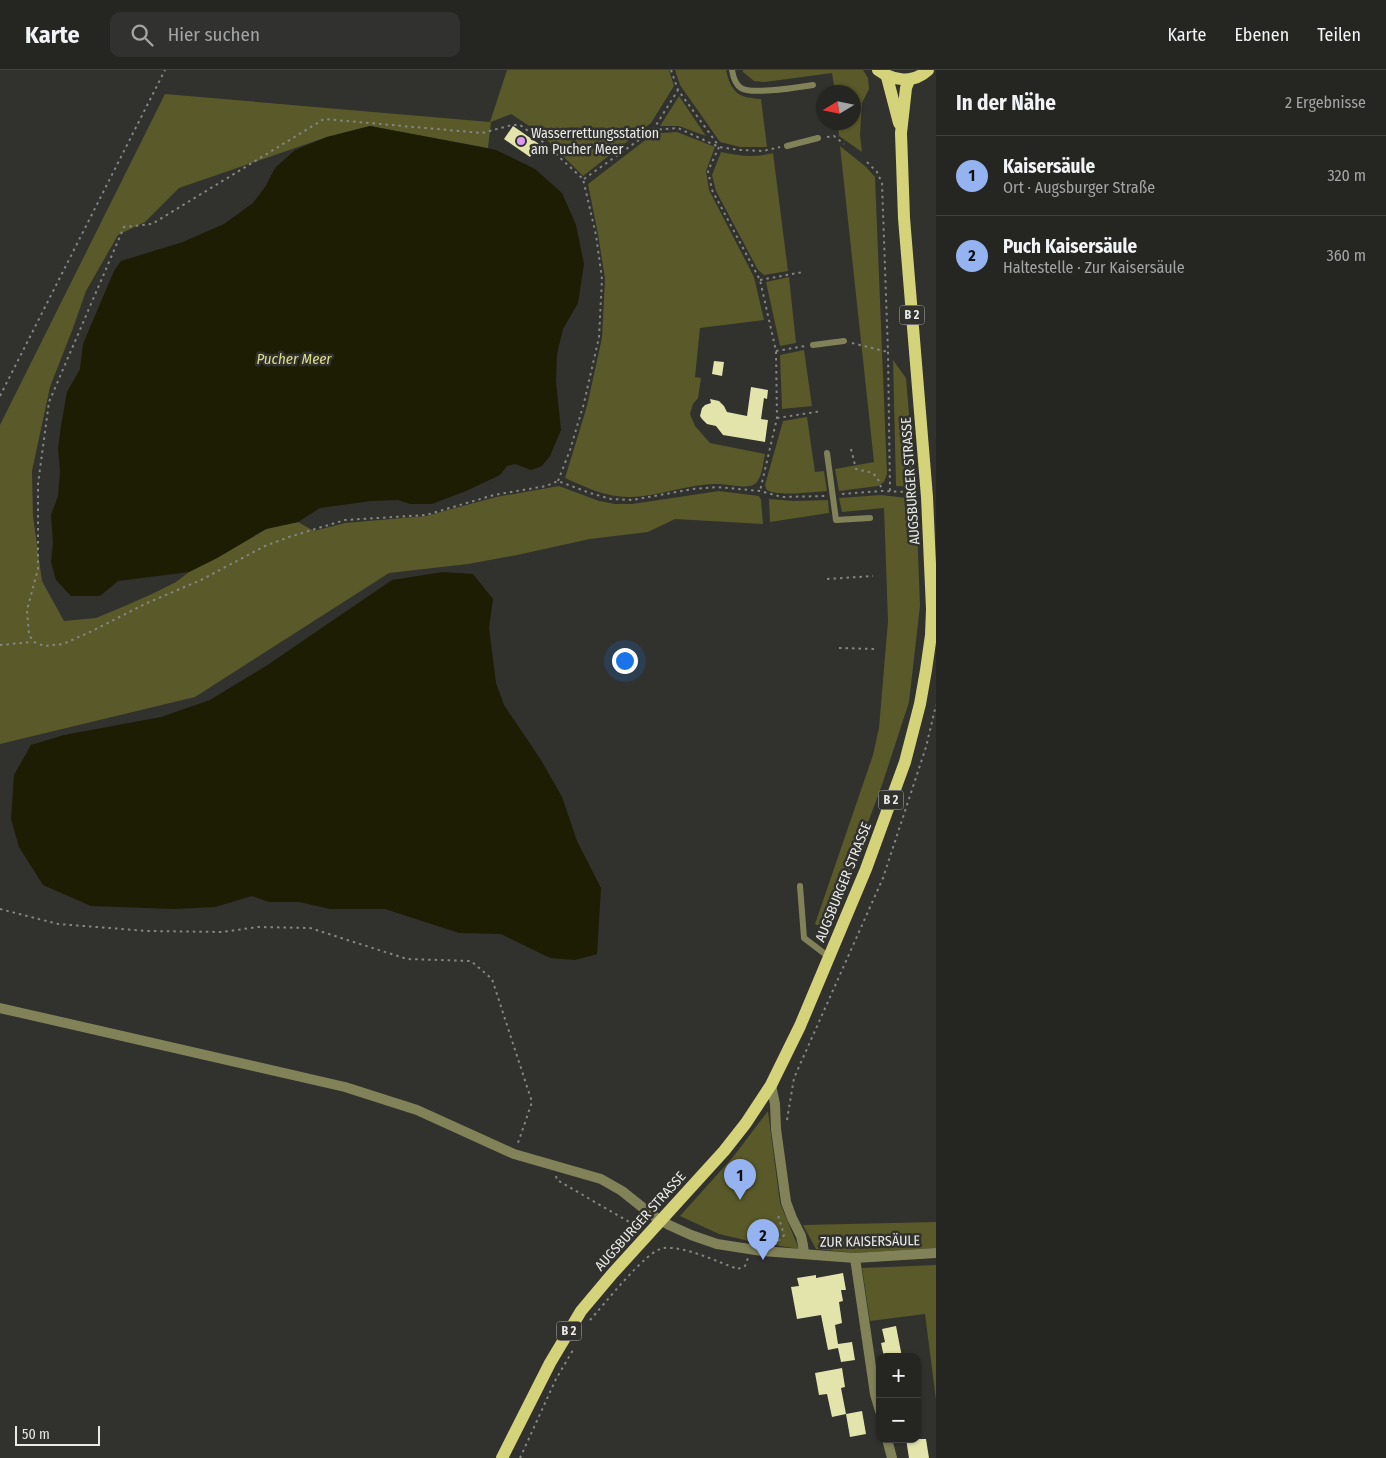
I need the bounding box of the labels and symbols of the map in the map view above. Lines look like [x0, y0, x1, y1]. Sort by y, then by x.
north arrow [816, 85, 861, 130]
place label: Wasserrettungsstation am Pucher Meer [531, 125, 659, 158]
marker: Wasserrettungsstation am Pucher Meer [515, 135, 527, 147]
road number: B 2 [900, 306, 924, 324]
water label: Pucher Meer [256, 350, 332, 368]
street label: AUGSBURGER STRASSE [898, 416, 923, 545]
your location [612, 648, 638, 674]
road number: B 2 [878, 790, 904, 810]
street label: AUGSBURGER STRASSE [812, 819, 875, 945]
pin: 1 [724, 1159, 756, 1200]
street label: AUGSBURGER STRASSE [591, 1168, 690, 1274]
pin: 2 [747, 1219, 779, 1260]
street label: ZUR KAISERSÄULE [820, 1232, 921, 1251]
road number: B 2 [556, 1322, 582, 1340]
scale bar [15, 1423, 100, 1446]

